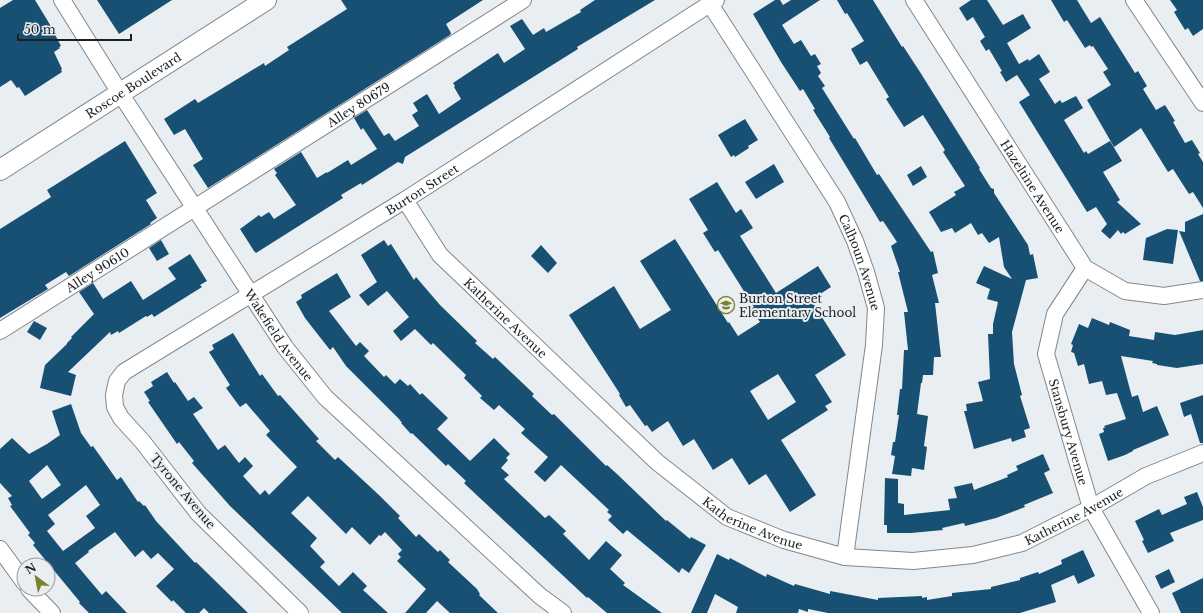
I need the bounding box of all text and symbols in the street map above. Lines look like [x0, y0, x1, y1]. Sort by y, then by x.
scale bar [18, 16, 131, 42]
text: 50 m [24, 22, 56, 37]
street label: Roscoe Boulevard [82, 49, 184, 121]
street label: Alley 80679 [323, 79, 393, 130]
street label: Hazeltine Avenue [998, 137, 1068, 236]
street label: Burton Street [383, 160, 461, 218]
street label: Calhoun Avenue [836, 212, 884, 312]
street label: Alley 90610 [62, 244, 132, 296]
street label: Katherine Avenue [461, 274, 551, 361]
street label: Wakefield Avenue [241, 285, 317, 384]
place label: Burton Street Elementary School [739, 291, 856, 320]
school or university icon: Burton Street Elementary School [716, 295, 736, 315]
street label: Stansbury Avenue [1046, 377, 1091, 487]
street label: Tyrone Avenue [147, 450, 219, 532]
street label: Katherine Avenue [1022, 484, 1126, 548]
street label: Katherine Avenue [700, 493, 805, 552]
north arrow [16, 557, 56, 597]
text: N [23, 559, 39, 577]

